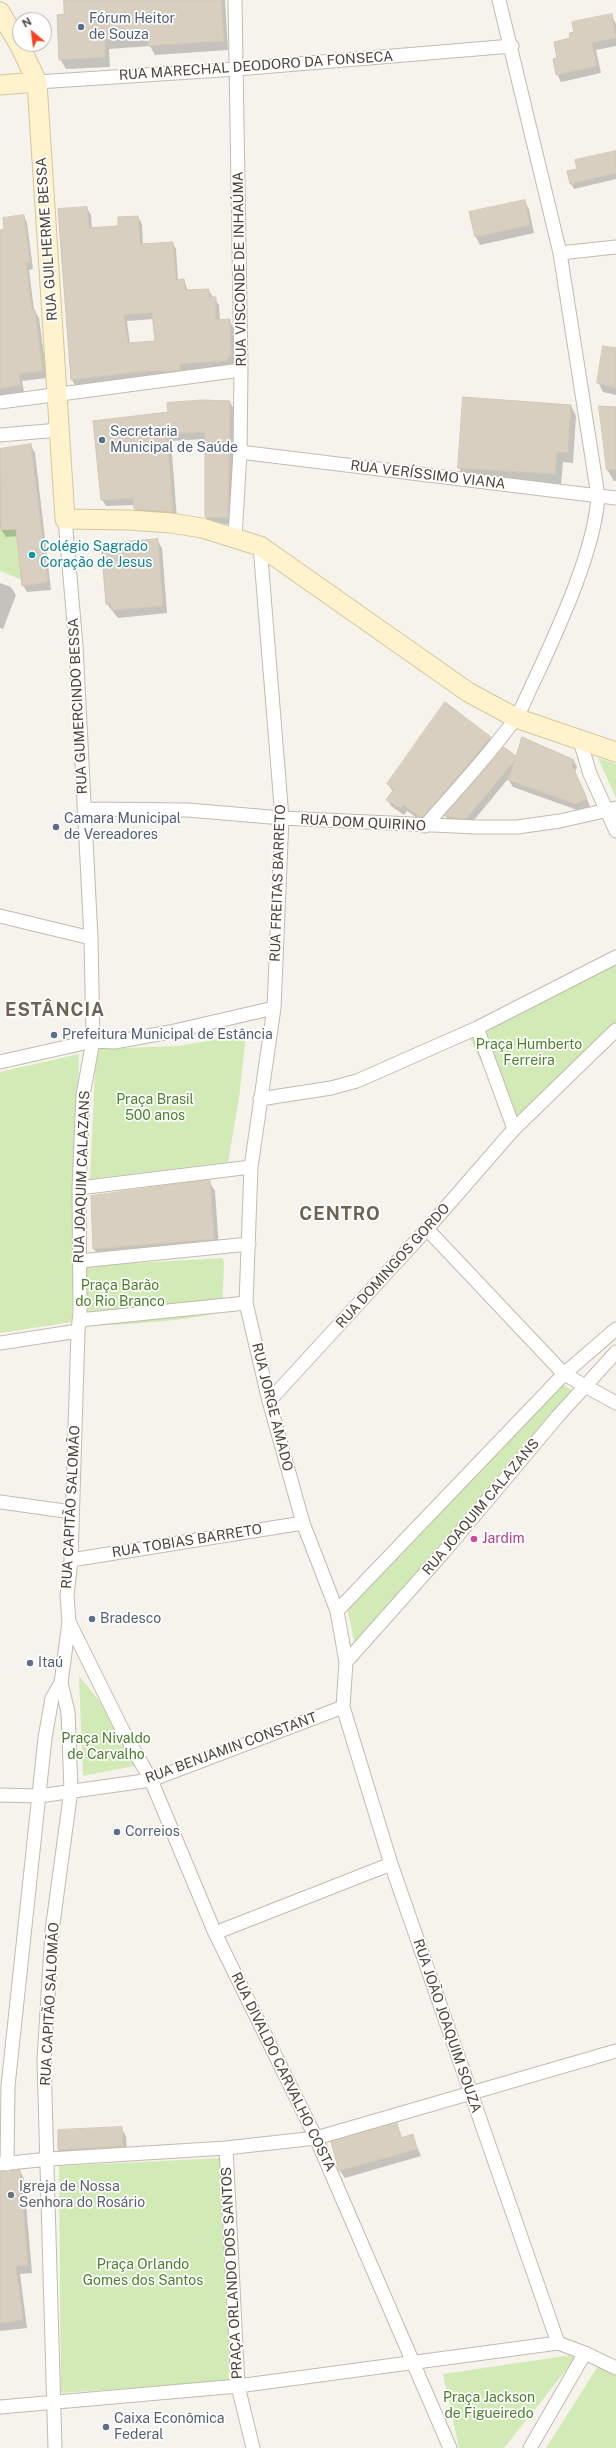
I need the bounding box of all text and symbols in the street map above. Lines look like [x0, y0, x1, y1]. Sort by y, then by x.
place label: Fórum Heitor de Souza [89, 11, 175, 44]
north arrow [12, 12, 52, 52]
text: N [20, 15, 33, 30]
marker: Fórum Heitor de Souza [76, 22, 86, 32]
street label: RUA MARECHAL DEODORO DA FONSECA [118, 48, 394, 84]
street label: RUA GUILHERME BESSA [33, 157, 61, 321]
street label: RUA VISCONDE DE INHAÚMA [230, 171, 250, 367]
place label: Secretaria Municipal de Saúde [110, 424, 238, 456]
marker: Secretaria Municipal de Saúde [97, 435, 107, 445]
street label: RUA VERÍSSIMO VIANA [349, 457, 507, 493]
place label: Colégio Sagrado Coração de Jesus [40, 539, 152, 572]
marker: Colégio Sagrado Coração de Jesus [27, 550, 37, 560]
street label: RUA GUMERCINDO BESSA [65, 617, 91, 795]
street label: RUA FREITAS BARRETO [267, 804, 289, 962]
place label: Camara Municipal de Vereadores [64, 811, 181, 844]
street label: RUA DOM QUIRINO [300, 811, 426, 835]
marker: Camara Municipal de Vereadores [51, 822, 61, 832]
district label: ESTÂNCIA [5, 999, 105, 1021]
place label: Prefeitura Municipal de Estância [62, 1027, 273, 1043]
marker: Prefeitura Municipal de Estância [49, 1030, 59, 1040]
park label: Praça Humberto Ferreira [476, 1037, 582, 1070]
street label: RUA JOAQUIM CALAZANS [71, 1090, 93, 1264]
park label: Praça Brasil 500 anos [116, 1092, 194, 1124]
street label: RUA DOMINGOS GORDO [333, 1200, 453, 1332]
district label: CENTRO [299, 1203, 381, 1225]
park label: Praça Barão do Rio Branco [75, 1278, 165, 1310]
street label: RUA JORGE AMADO [248, 1341, 296, 1473]
street label: RUA CAPITÃO SALOMÃO [58, 1425, 84, 1589]
street label: RUA JOAQUIM CALAZANS [419, 1435, 543, 1579]
street label: RUA TOBIAS BARRETO [111, 1521, 263, 1561]
place label: Jardim [482, 1531, 525, 1547]
marker: Jardim [469, 1534, 479, 1544]
place label: Bradesco [100, 1611, 161, 1627]
marker: Bradesco [87, 1614, 97, 1624]
place label: Itaú [38, 1655, 63, 1671]
marker: Itaú [25, 1658, 35, 1668]
street label: RUA BENJAMIN CONSTANT [143, 1709, 319, 1787]
park label: Praça Nivaldo de Carvalho [61, 1731, 151, 1764]
place label: Correios [125, 1824, 180, 1840]
marker: Correios [112, 1827, 122, 1837]
street label: RUA CAPITÃO SALOMÃO [37, 1922, 63, 2086]
street label: RUA JOÃO JOAQUIM SOUZA [409, 1937, 485, 2115]
street label: RUA DIVALDO CARVALHO COSTA [227, 1970, 339, 2174]
street label: PRAÇA ORLANDO DOS SANTOS [218, 2166, 246, 2380]
place label: Igreja de Nossa Senhora do Rosário [19, 2179, 145, 2212]
marker: Igreja de Nossa Senhora do Rosário [6, 2190, 16, 2200]
park label: Praça Orlando Gomes dos Santos [83, 2257, 203, 2290]
park label: Praça Jackson de Figueiredo [443, 2390, 535, 2422]
place label: Caixa Econômica Federal [114, 2411, 224, 2444]
marker: Caixa Econômica Federal [101, 2422, 111, 2432]

